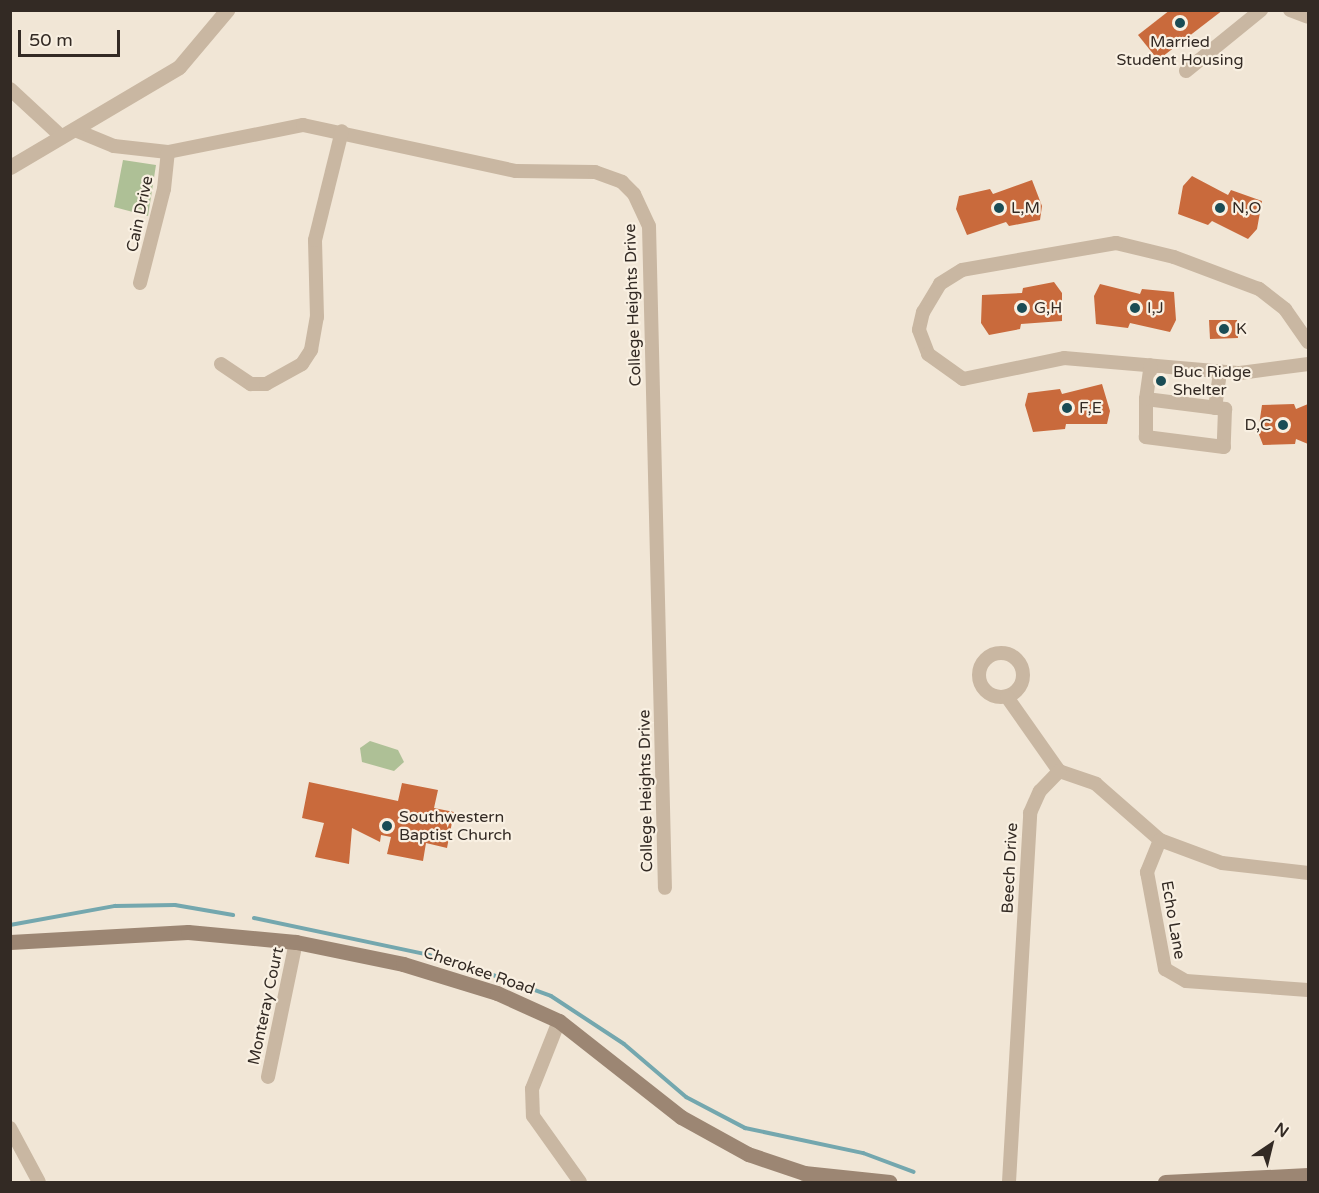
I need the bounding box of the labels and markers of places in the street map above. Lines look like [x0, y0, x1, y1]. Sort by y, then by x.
marker: Married Student Housing [1173, 16, 1187, 30]
place label: Married Student Housing [1116, 32, 1244, 70]
place label: L,M [1011, 198, 1040, 218]
place label: N,O [1232, 198, 1262, 218]
marker: L,M [992, 201, 1006, 215]
marker: N,O [1213, 201, 1227, 215]
place label: G,H [1034, 298, 1062, 318]
place label: I,J [1147, 298, 1164, 318]
marker: G,H [1015, 301, 1029, 315]
marker: I,J [1128, 301, 1142, 315]
place label: K [1236, 319, 1247, 339]
marker: K [1217, 322, 1231, 336]
place label: Buc Ridge Shelter [1173, 362, 1251, 400]
marker: Buc Ridge Shelter [1154, 374, 1168, 388]
place label: F,E [1079, 398, 1102, 418]
marker: F,E [1060, 401, 1074, 415]
place label: D,C [1245, 415, 1271, 435]
marker: D,C [1276, 418, 1290, 432]
place label: Southwestern Baptist Church [399, 807, 512, 845]
marker: Southwestern Baptist Church [380, 819, 394, 833]

